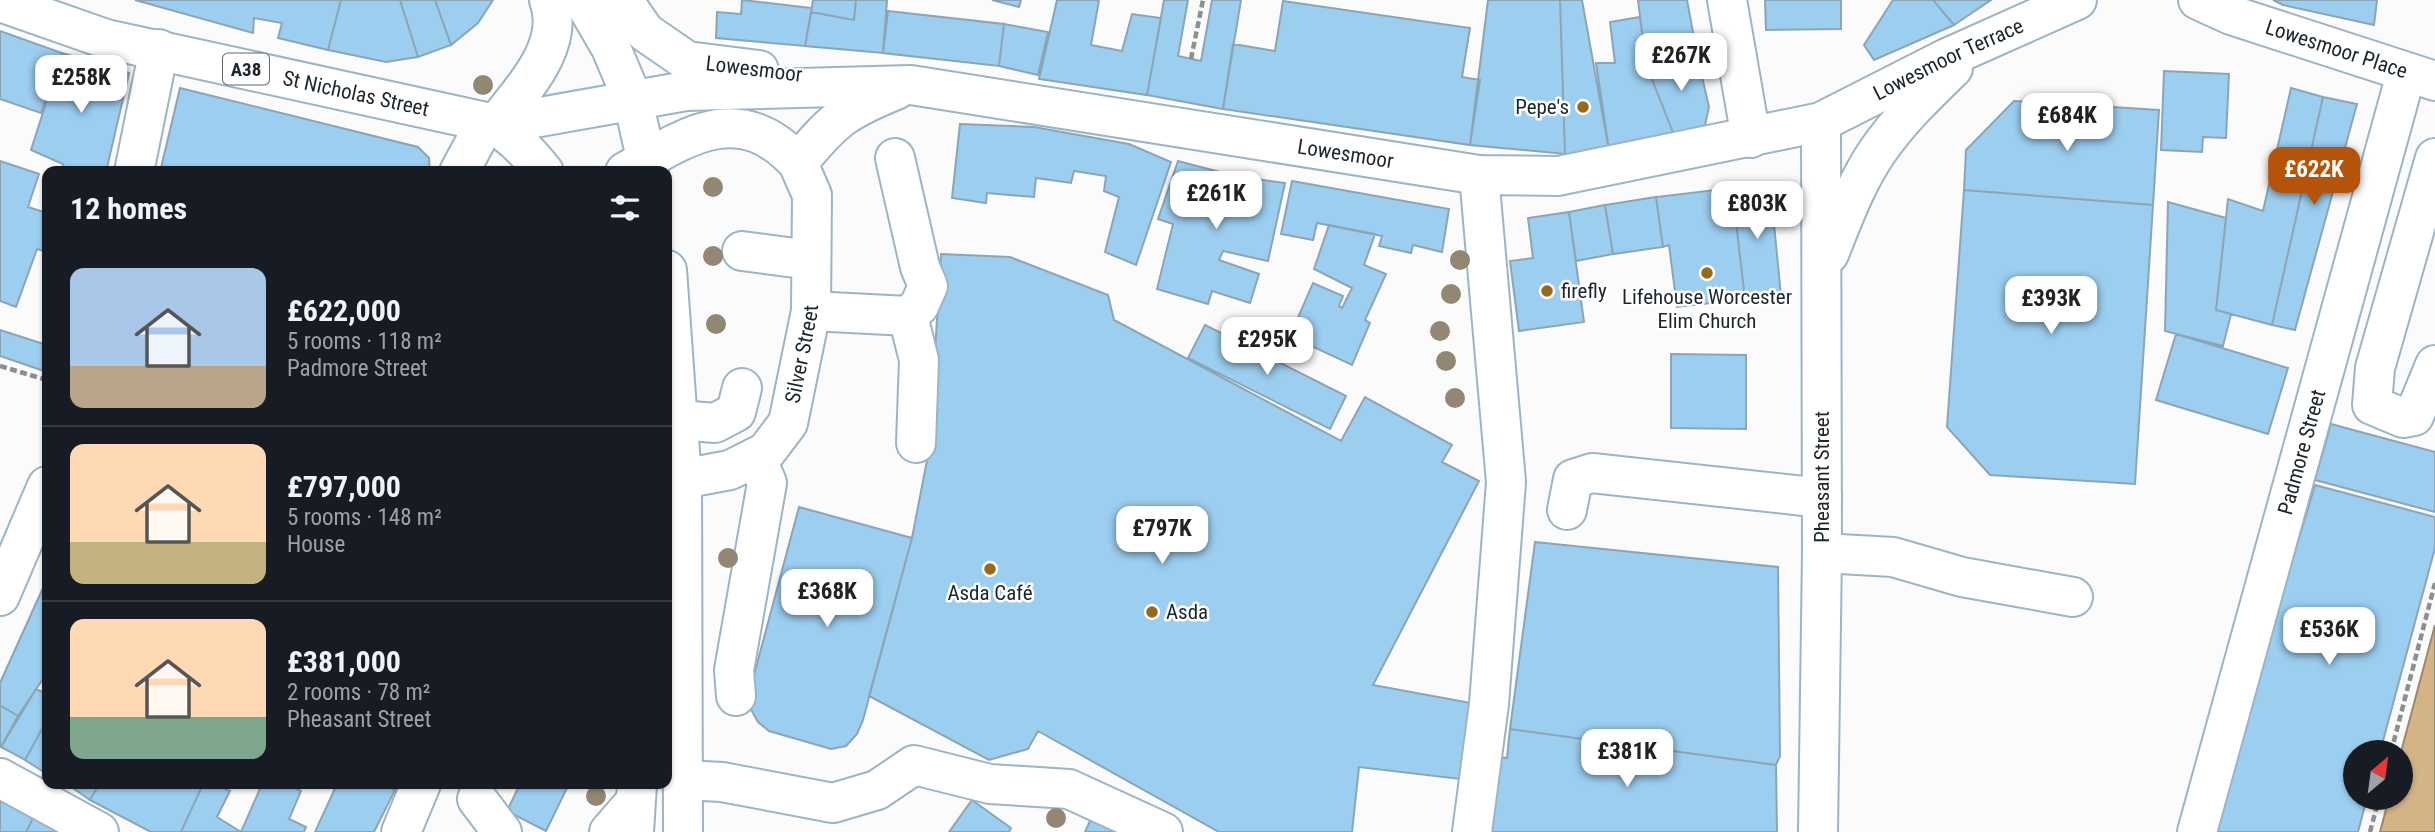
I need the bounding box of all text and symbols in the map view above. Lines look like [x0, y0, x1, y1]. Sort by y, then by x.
street label: Lowesmoor Terrace [1869, 13, 2027, 105]
street label: Lowesmoor Place [2262, 15, 2411, 83]
pin: £267K [1632, 34, 1730, 93]
text: £267K [1651, 42, 1711, 69]
street label: Lowesmoor [704, 51, 804, 87]
road number: A38 [223, 54, 269, 85]
pin: £258K [32, 55, 130, 115]
text: £258K [51, 64, 111, 91]
street label: St Nicholas Street [281, 66, 431, 121]
pin: £684K [2018, 94, 2116, 153]
place label: Pepe's [1515, 95, 1569, 119]
marker: Pepe's [1575, 99, 1591, 115]
text: £684K [2037, 102, 2097, 129]
street label: Lowesmoor [1296, 134, 1395, 173]
pin: £622K [2265, 148, 2363, 207]
text: £622K [2284, 156, 2344, 183]
pin: £261K [1167, 172, 1265, 231]
text: £261K [1186, 180, 1246, 207]
pin: £803K [1708, 182, 1806, 241]
icon: filters [606, 189, 644, 227]
text: £803K [1727, 190, 1787, 217]
text: 12 homes [70, 191, 187, 226]
marker: Lifehouse Worcester Elim Church [1699, 265, 1715, 281]
pin: £393K [2002, 276, 2100, 336]
place label: firefly [1561, 279, 1607, 303]
marker: firefly [1539, 283, 1555, 299]
place label: Lifehouse Worcester Elim Church [1622, 285, 1792, 333]
text: £393K [2021, 285, 2081, 312]
text: £622,000 [287, 293, 401, 328]
icon: home [126, 296, 210, 380]
street label: Silver Street [780, 305, 823, 405]
pin: £295K [1218, 318, 1316, 377]
text: £295K [1237, 326, 1297, 353]
text: 5 rooms · 118 m² [287, 328, 442, 355]
text: Padmore Street [287, 355, 428, 382]
street label: Padmore Street [2273, 387, 2330, 517]
street label: Pheasant Street [1810, 411, 1834, 543]
text: £797,000 [287, 469, 401, 504]
icon: home [126, 472, 210, 556]
text: 5 rooms · 148 m² [287, 504, 442, 531]
pin: £797K [1113, 506, 1211, 566]
text: £797K [1132, 515, 1192, 542]
text: House [287, 531, 345, 558]
marker: Asda Café [982, 561, 998, 577]
pin: £368K [778, 570, 876, 629]
text: £368K [797, 578, 857, 605]
place label: Asda Café [947, 581, 1033, 605]
place label: Asda [1166, 600, 1208, 624]
marker: Asda [1144, 604, 1160, 620]
pin: £536K [2280, 608, 2378, 667]
text: £536K [2299, 616, 2359, 643]
text: £381,000 [287, 644, 401, 679]
icon: home [126, 647, 210, 731]
text: 2 rooms · 78 m² [287, 679, 430, 706]
text: Pheasant Street [287, 706, 431, 733]
pin: £381K [1578, 730, 1676, 789]
text: £381K [1597, 738, 1657, 765]
north arrow [2343, 740, 2413, 810]
map controls [2343, 740, 2413, 810]

